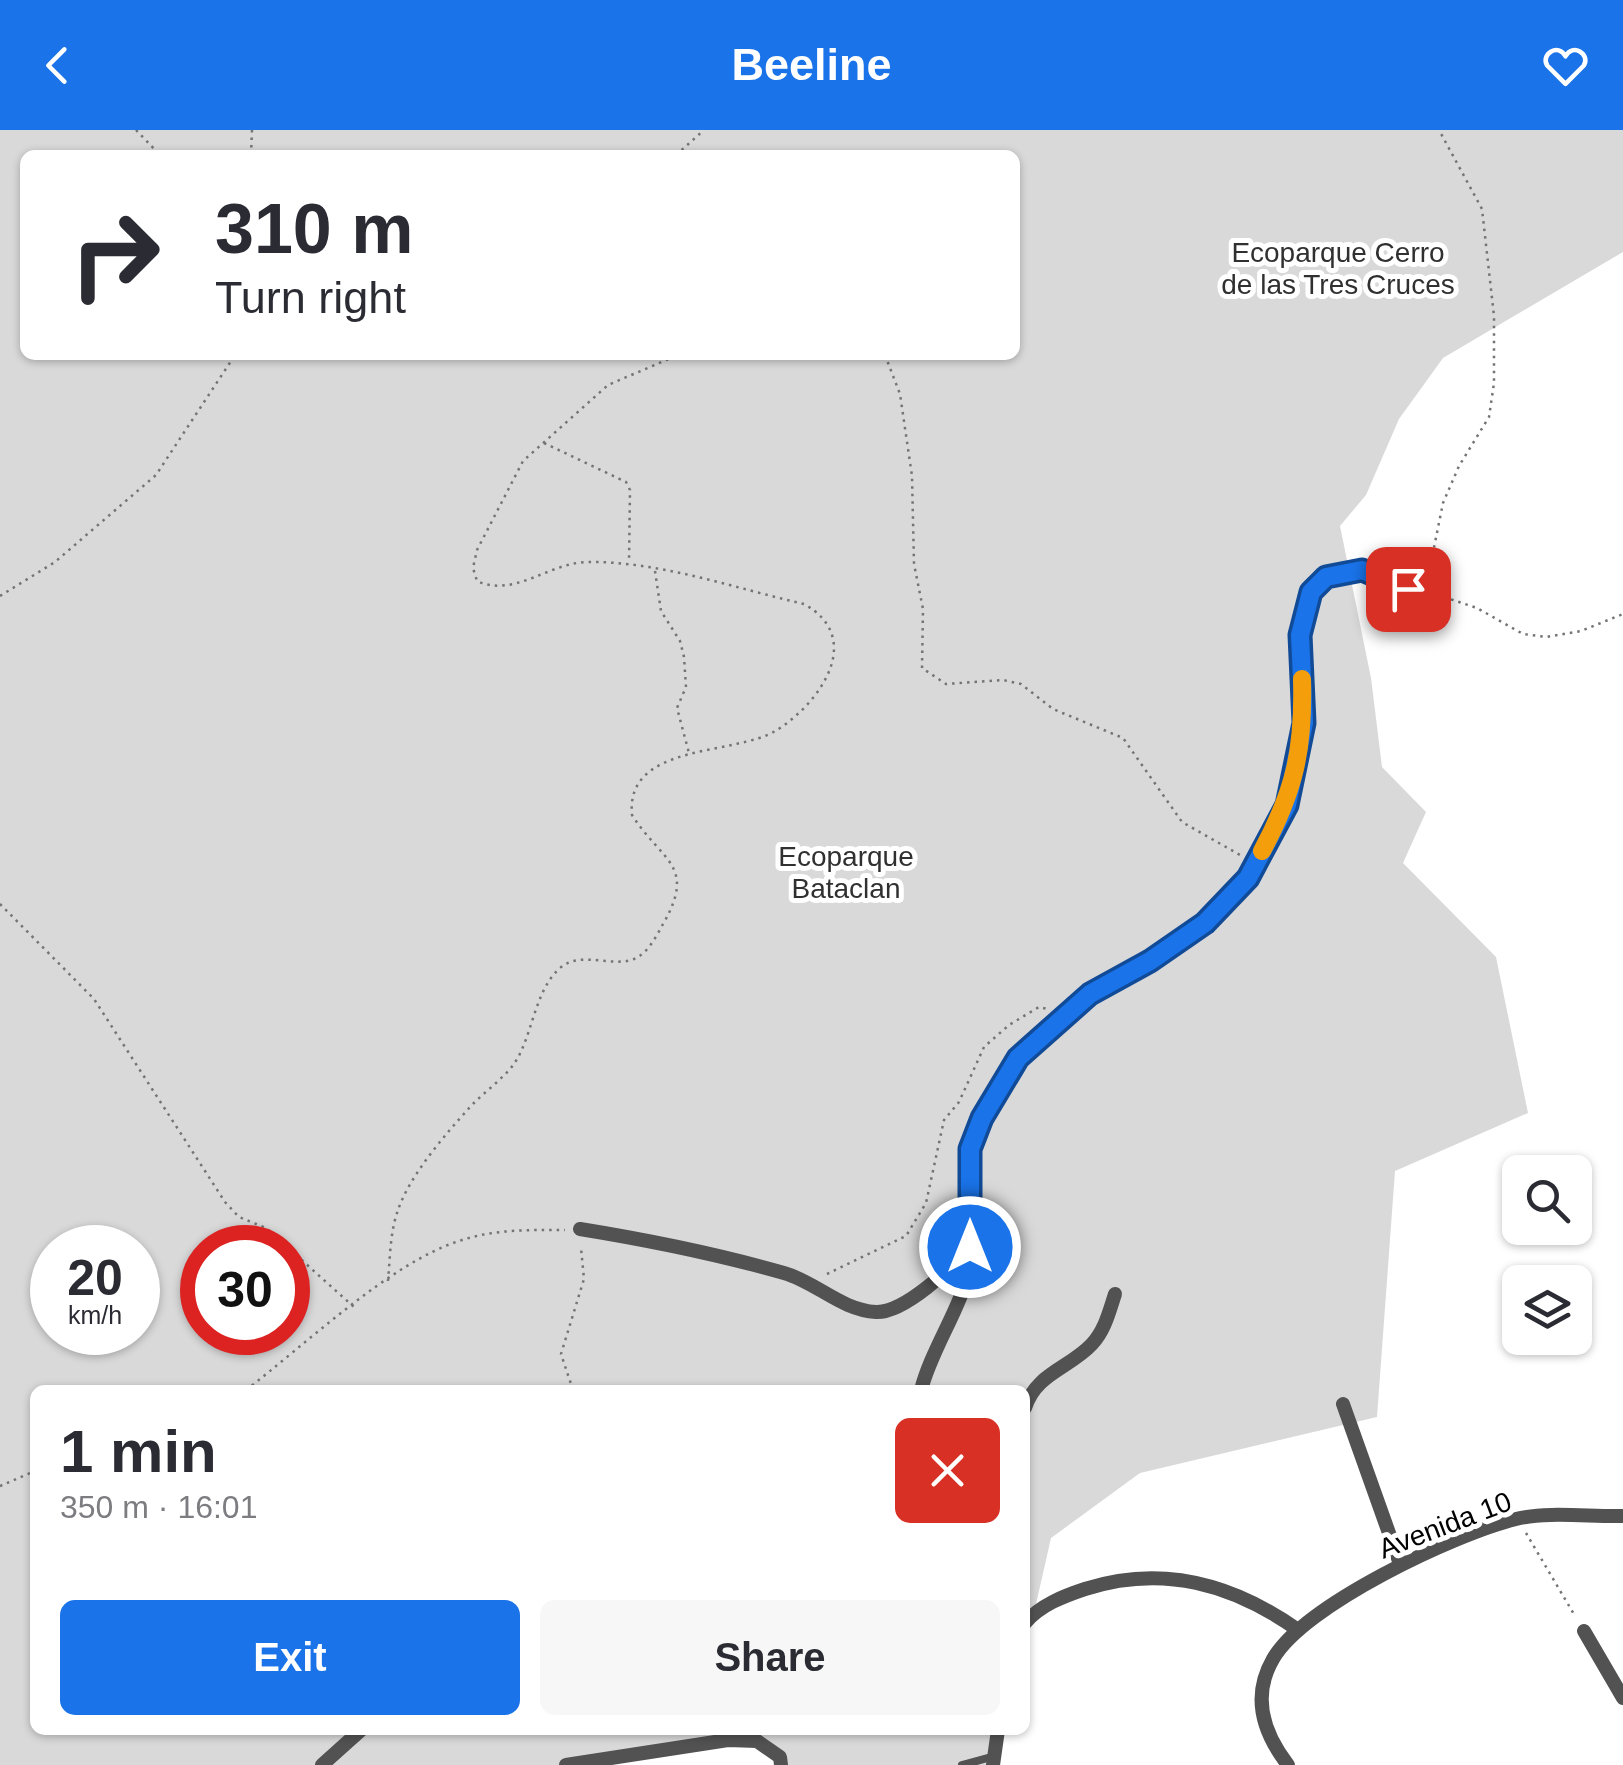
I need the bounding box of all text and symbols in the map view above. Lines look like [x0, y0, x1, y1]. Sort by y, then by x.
icon: back [30, 38, 85, 93]
icon: heart [1538, 38, 1593, 93]
text: Beeline [731, 39, 892, 90]
icon: right [50, 190, 180, 320]
text: 310 m [215, 190, 413, 268]
park label: Ecoparque Cerro de las Tres Cruces [1221, 237, 1455, 300]
text: Turn right [215, 272, 406, 323]
pin [1366, 547, 1451, 632]
icon: arrive [1381, 562, 1436, 617]
park label: Ecoparque Bataclan [778, 841, 914, 904]
map controls [1502, 1155, 1592, 1355]
button: search [1502, 1155, 1592, 1245]
position arrow [918, 1195, 1022, 1299]
speed limit sign: 30 [180, 1225, 310, 1355]
text: 20 [67, 1250, 123, 1306]
button: layers [1502, 1265, 1592, 1355]
text: km/h [68, 1301, 122, 1329]
text: 1 min [60, 1418, 217, 1485]
button: close [895, 1418, 1000, 1523]
street label: Avenida 10 [1374, 1486, 1516, 1564]
text: 350 m · 16:01 [60, 1489, 257, 1525]
button: Exit [60, 1600, 520, 1715]
button: Share [540, 1600, 1000, 1715]

